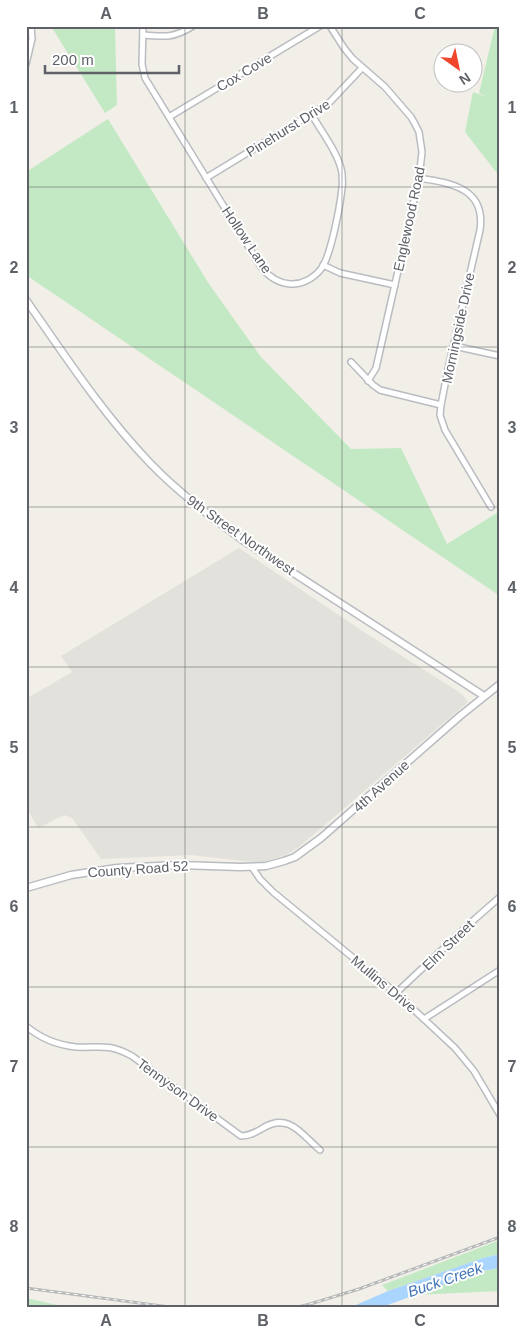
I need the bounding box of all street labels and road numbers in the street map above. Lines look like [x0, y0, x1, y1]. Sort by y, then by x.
street label: Cox Cove [214, 49, 275, 95]
street label: Pinehurst Drive [243, 96, 333, 160]
street label: Englewood Road [390, 165, 428, 273]
street label: Hollow Lane [219, 204, 275, 277]
street label: Morningside Drive [438, 271, 478, 385]
street label: 9th Street Northwest [184, 492, 298, 578]
street label: 4th Avenue [350, 757, 412, 815]
street label: County Road 52 [87, 857, 189, 881]
street label: Elm Street [419, 916, 477, 973]
street label: Mullins Drive [348, 952, 420, 1016]
street label: Tennyson Drive [134, 1055, 222, 1125]

